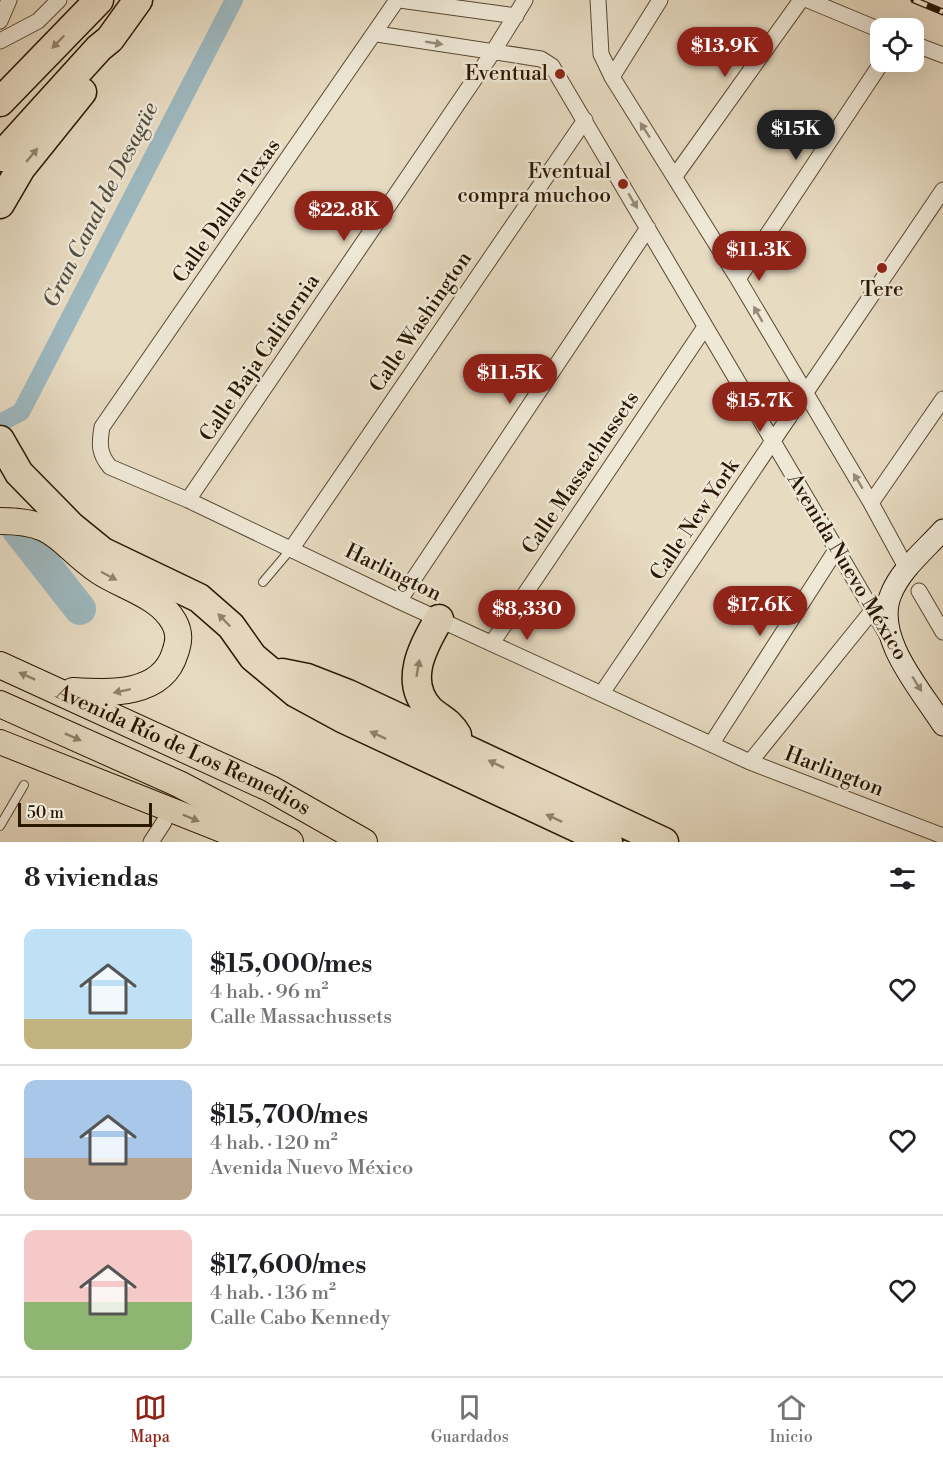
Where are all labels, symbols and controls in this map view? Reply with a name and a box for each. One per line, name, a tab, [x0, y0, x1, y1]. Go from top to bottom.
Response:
map controls	[870, 18, 924, 72]
button: locate	[870, 18, 924, 72]
pin: $13.9K	[676, 27, 774, 78]
text: $13.9K	[691, 34, 759, 59]
one-way arrow	[52, 35, 66, 49]
one-way arrow	[425, 38, 444, 47]
place label: Eventual	[465, 61, 548, 87]
marker: Eventual	[553, 67, 567, 81]
water label: Gran Canal de Desagüe	[38, 98, 164, 312]
pin: $15K	[760, 110, 832, 161]
text: $15K	[771, 117, 821, 142]
one-way arrow	[640, 121, 651, 138]
street label: Calle Dallas Texas	[168, 134, 286, 288]
one-way arrow	[25, 147, 38, 163]
place label: Eventual compra muchoo	[457, 159, 611, 209]
marker: Eventual compra muchoo	[616, 177, 630, 191]
pin: $22.8K	[295, 191, 393, 242]
one-way arrow	[627, 193, 638, 209]
text: $22.8K	[308, 198, 380, 223]
pin: $11.3K	[710, 231, 808, 282]
text: $11.3K	[726, 238, 792, 263]
street label: Calle Washington	[364, 246, 478, 397]
marker: Tere	[875, 261, 889, 275]
street label: Calle Baja California	[194, 269, 326, 447]
place label: Tere	[861, 277, 904, 303]
one-way arrow	[754, 305, 764, 322]
pin: $11.5K	[461, 354, 559, 405]
text: $11.5K	[477, 361, 543, 386]
pin: $15.7K	[711, 382, 809, 433]
street label: Calle Massachussets	[517, 386, 645, 560]
text: $15.7K	[726, 389, 794, 414]
street label: Calle New York	[645, 453, 746, 586]
street label: Avenida Nuevo México	[780, 468, 913, 665]
one-way arrow	[853, 472, 863, 489]
street label: Harlington	[340, 538, 446, 608]
one-way arrow	[101, 571, 118, 581]
pin: $17.6K	[711, 586, 809, 637]
pin: $8,330	[478, 590, 576, 641]
text: $17.6K	[727, 593, 793, 618]
text: $8,330	[492, 597, 562, 622]
one-way arrow	[218, 614, 232, 628]
one-way arrow	[414, 658, 423, 677]
one-way arrow	[18, 671, 36, 681]
one-way arrow	[912, 676, 923, 692]
street label: Avenida Río de Los Remedios	[51, 679, 315, 822]
one-way arrow	[113, 686, 131, 696]
one-way arrow	[370, 730, 387, 739]
one-way arrow	[64, 732, 81, 741]
street label: Harlington	[781, 741, 888, 803]
one-way arrow	[488, 760, 505, 769]
scale bar	[18, 800, 152, 828]
text: 50 m	[27, 803, 64, 823]
one-way arrow	[182, 814, 200, 823]
one-way arrow	[546, 814, 563, 823]
text: 8 viviendas	[24, 862, 158, 894]
icon: filters	[886, 862, 919, 895]
text: $15,000/mes	[210, 948, 372, 980]
icon: home	[72, 953, 144, 1025]
icon: heart	[886, 973, 919, 1006]
text: 4 hab. · 96 m²	[210, 980, 328, 1005]
text: Calle Massachussets	[210, 1005, 392, 1030]
text: $15,700/mes	[210, 1099, 368, 1131]
icon: home	[72, 1104, 144, 1176]
icon: heart	[886, 1124, 919, 1157]
text: 4 hab. · 120 m²	[210, 1131, 338, 1156]
text: Avenida Nuevo México	[210, 1156, 413, 1181]
text: $17,600/mes	[210, 1249, 366, 1281]
icon: home	[72, 1254, 144, 1326]
icon: heart	[886, 1274, 919, 1307]
text: 4 hab. · 136 m²	[210, 1281, 336, 1306]
text: Calle Cabo Kennedy	[210, 1306, 390, 1331]
tab: Mapa	[130, 1391, 170, 1447]
tab: Guardados	[431, 1391, 509, 1447]
tab: Inicio	[769, 1391, 813, 1447]

